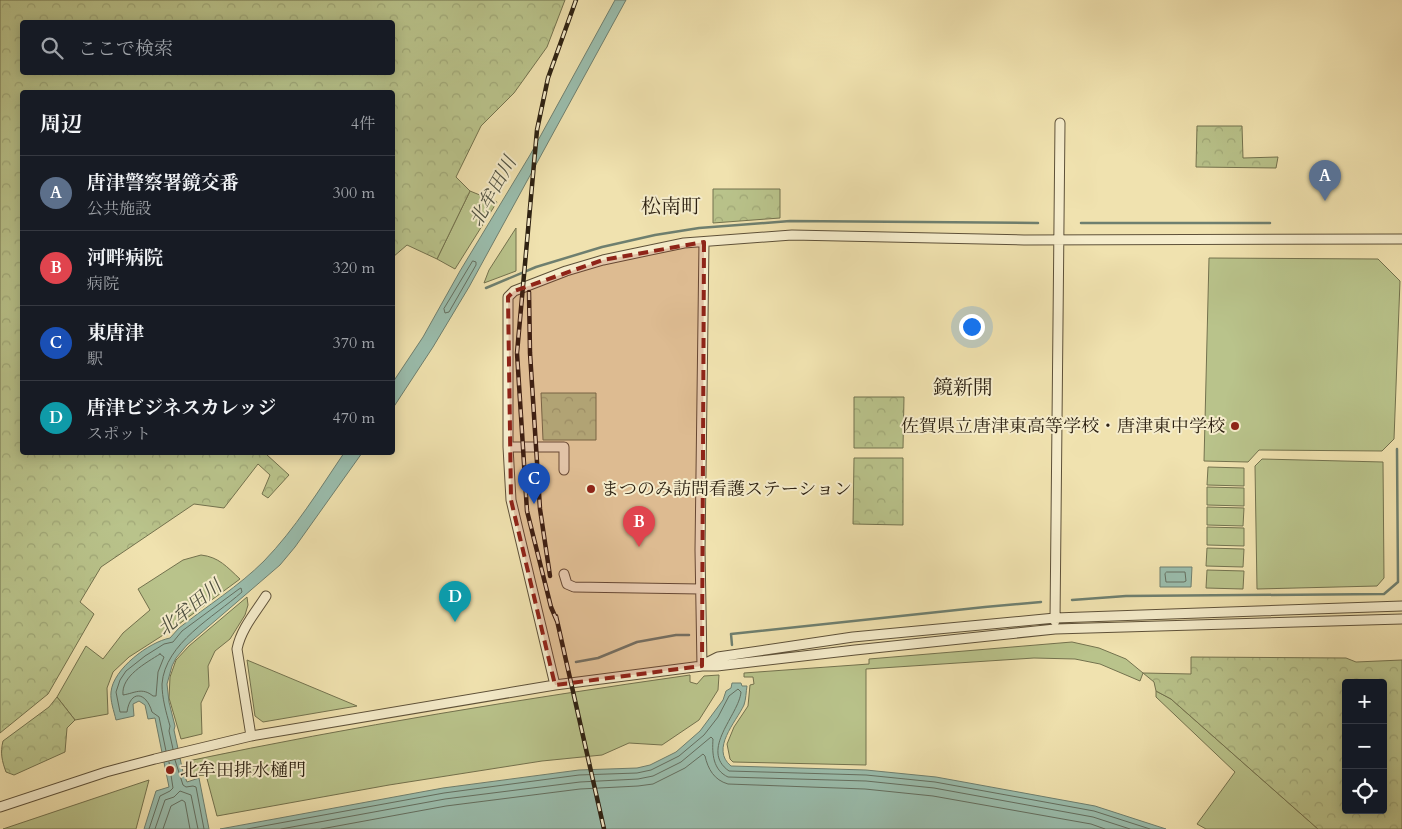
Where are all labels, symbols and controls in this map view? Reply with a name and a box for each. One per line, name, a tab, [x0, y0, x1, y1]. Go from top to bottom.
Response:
search box	[20, 20, 395, 75]
icon: search	[38, 34, 66, 62]
text: ここで検索	[78, 36, 173, 62]
text: 周辺	[40, 110, 82, 139]
text: 4件	[351, 113, 375, 135]
water label: 北牟田川	[463, 150, 524, 231]
pin: A	[1309, 160, 1341, 201]
text: 唐津警察署鏡交番	[87, 170, 239, 196]
text: A	[50, 182, 62, 204]
text: 300 m	[333, 182, 375, 204]
district label: 松南町	[641, 193, 701, 220]
text: 公共施設	[87, 198, 151, 220]
text: 河畔病院	[87, 245, 163, 271]
text: B	[50, 257, 62, 279]
text: 320 m	[333, 257, 375, 279]
text: 病院	[87, 273, 119, 295]
your location	[959, 314, 985, 340]
text: 東唐津	[87, 320, 144, 346]
text: C	[50, 332, 62, 354]
text: 370 m	[333, 332, 375, 354]
text: 駅	[87, 348, 103, 370]
district label: 鏡新開	[933, 374, 993, 401]
text: 唐津ビジネスカレッジ	[87, 395, 276, 421]
text: D	[49, 407, 63, 429]
text: 470 m	[333, 407, 375, 429]
place label: 佐賀県立唐津東高等学校・唐津東中学校	[901, 414, 1225, 439]
marker: 佐賀県立唐津東高等学校・唐津東中学校	[1229, 420, 1241, 432]
text: スポット	[87, 423, 151, 445]
pin: C	[518, 463, 550, 504]
place label: まつのみ訪問看護ステーション	[601, 477, 852, 502]
marker: まつのみ訪問看護ステーション	[585, 483, 597, 495]
pin: B	[623, 506, 655, 547]
water label: 北牟田川	[152, 573, 229, 642]
pin: D	[439, 581, 471, 622]
map controls	[1342, 679, 1387, 814]
button: +	[1342, 679, 1387, 724]
button: −	[1342, 724, 1387, 769]
place label: 北牟田排水樋門	[180, 758, 306, 783]
marker: 北牟田排水樋門	[164, 764, 176, 776]
button: locate	[1342, 769, 1387, 814]

